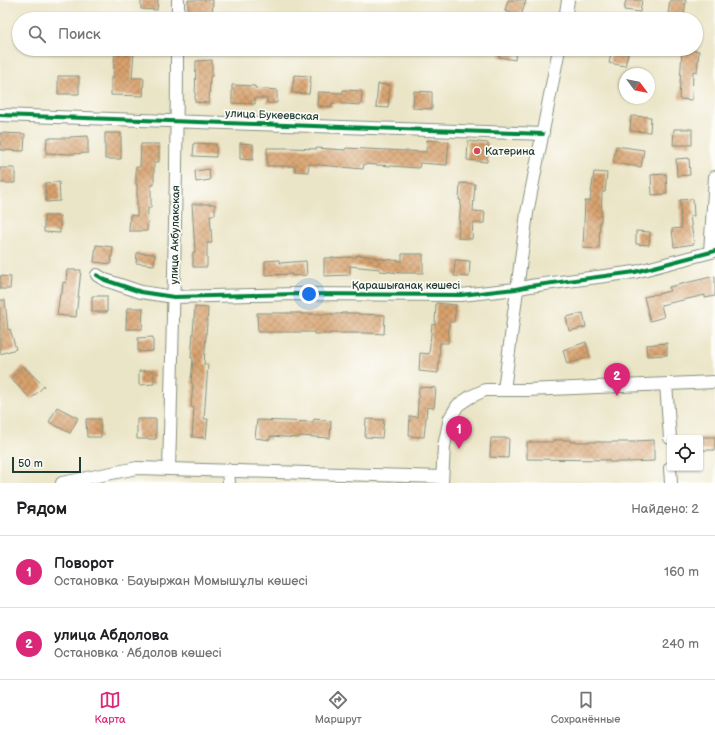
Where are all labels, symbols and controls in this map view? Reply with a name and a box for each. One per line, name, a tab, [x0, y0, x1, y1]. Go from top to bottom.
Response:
search box	[12, 12, 703, 56]
icon: search	[26, 23, 48, 45]
text: Поиск	[58, 25, 101, 44]
north arrow	[619, 68, 655, 104]
street label: улица Букеевская	[225, 107, 319, 123]
place label: Катерина	[485, 145, 535, 158]
marker: Катерина	[472, 146, 482, 156]
street label: улица Акбулакская	[168, 185, 182, 285]
street label: Қарашығанақ көшесі	[352, 279, 460, 292]
your location	[299, 284, 319, 304]
pin: 2	[604, 363, 630, 396]
pin: 1	[446, 416, 472, 449]
map controls	[667, 435, 703, 471]
button: locate	[667, 435, 703, 471]
scale bar	[12, 455, 81, 474]
text: 50 m	[18, 457, 43, 470]
text: Рядом	[16, 499, 67, 519]
text: Найдено: 2	[631, 501, 699, 517]
text: Поворот	[54, 554, 114, 573]
text: 1	[26, 564, 32, 580]
text: 160 m	[664, 564, 699, 580]
text: Остановка · Бауыржан Момышұлы көшесі	[54, 573, 308, 589]
text: улица Абдолова	[54, 626, 168, 645]
text: 2	[25, 636, 33, 652]
text: 240 m	[662, 636, 699, 652]
text: Остановка · Абдолов көшесі	[54, 645, 222, 661]
tab: Карта	[95, 689, 126, 726]
tab: Маршрут	[315, 689, 362, 726]
tab: Сохранённые	[551, 689, 620, 726]

